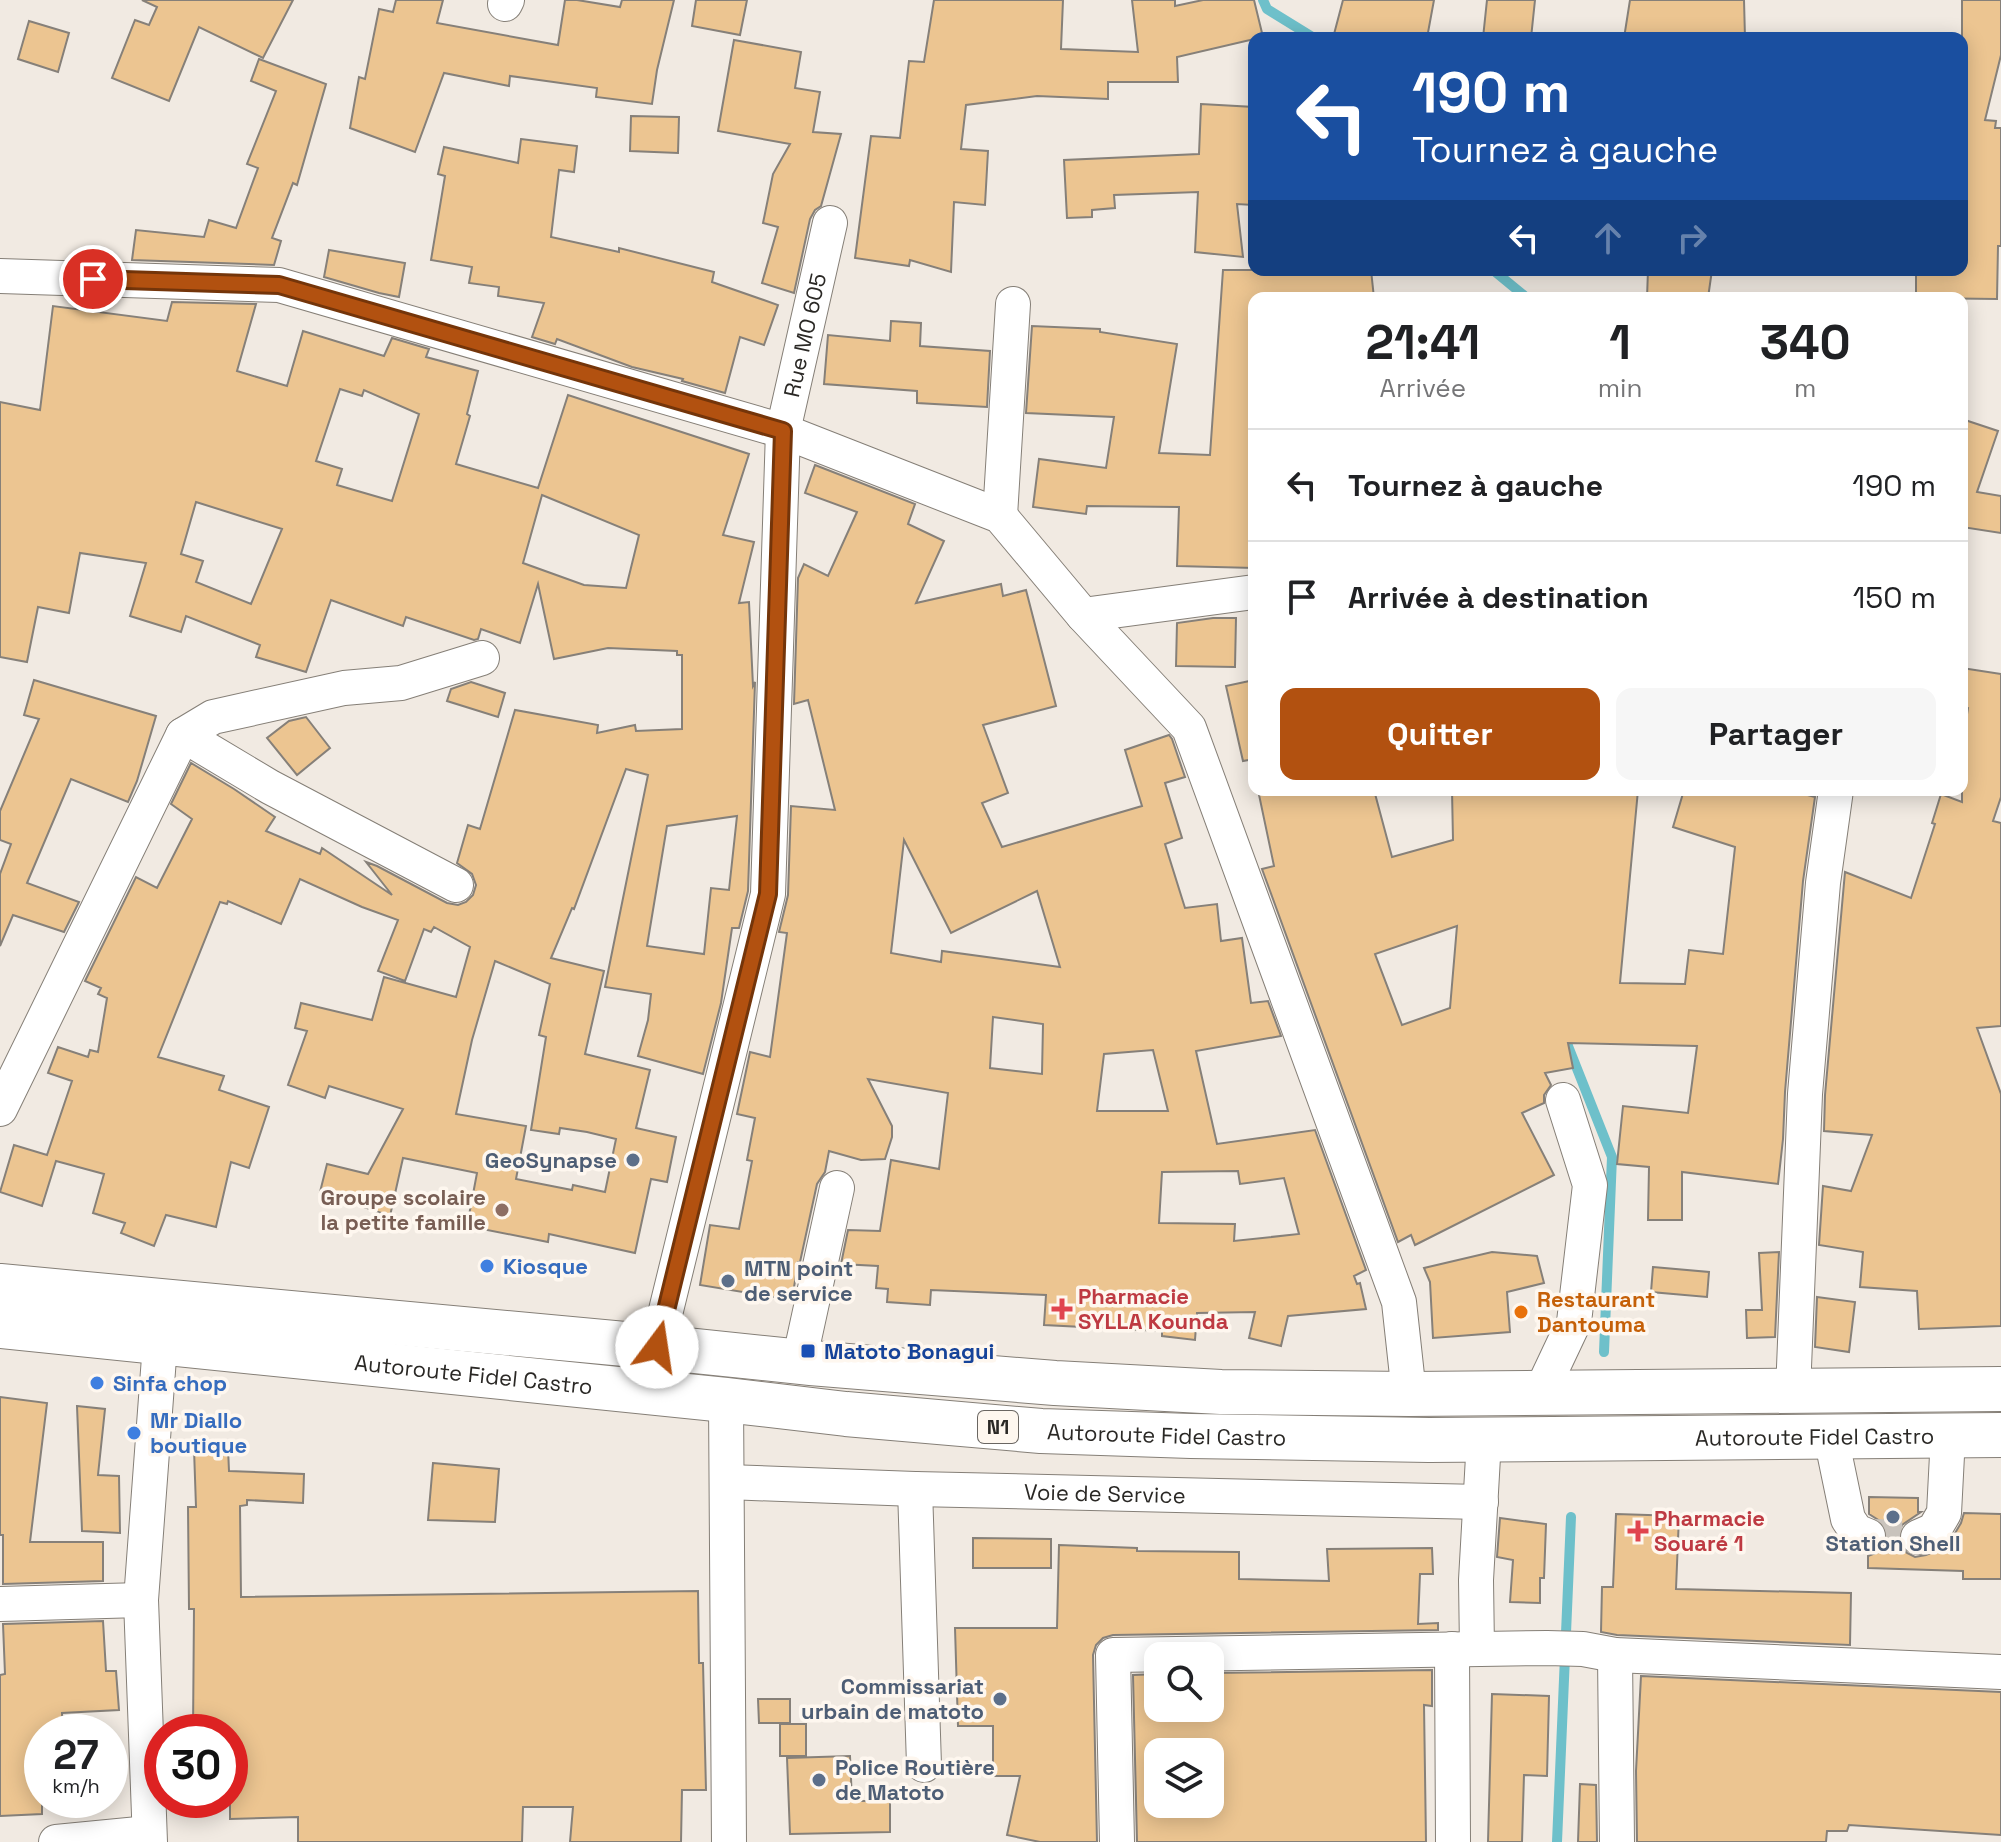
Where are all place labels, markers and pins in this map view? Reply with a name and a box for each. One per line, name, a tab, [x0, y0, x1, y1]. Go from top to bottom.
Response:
pin	[59, 245, 127, 313]
place label: GeoSynapse	[485, 1146, 617, 1174]
marker: GeoSynapse	[624, 1151, 642, 1169]
place label: Groupe scolaire la petite famille	[320, 1183, 486, 1236]
marker: Groupe scolaire la petite famille	[493, 1201, 511, 1219]
place label: Kiosque	[503, 1252, 588, 1280]
place label: MTN point de service	[744, 1254, 853, 1307]
marker: Kiosque	[478, 1257, 496, 1275]
marker: MTN point de service	[719, 1272, 737, 1290]
place label: Pharmacie SYLLA Kounda	[1078, 1282, 1229, 1335]
place label: Restaurant Dantouma	[1537, 1285, 1655, 1338]
marker: Pharmacie SYLLA Kounda	[1053, 1300, 1071, 1318]
marker: Restaurant Dantouma	[1512, 1303, 1530, 1321]
place label: Matoto Bonagui	[824, 1337, 994, 1365]
marker: Matoto Bonagui	[799, 1342, 817, 1360]
place label: Sinfa chop	[113, 1369, 227, 1397]
marker: Sinfa chop	[88, 1374, 106, 1392]
place label: Mr Diallo boutique	[150, 1406, 247, 1459]
marker: Mr Diallo boutique	[125, 1424, 143, 1442]
place label: Pharmacie Souaré 1	[1654, 1504, 1765, 1557]
marker: Station Shell	[1884, 1508, 1902, 1526]
marker: Pharmacie Souaré 1	[1629, 1522, 1647, 1540]
place label: Station Shell	[1825, 1529, 1961, 1557]
place label: Commissariat urbain de matoto	[801, 1672, 984, 1725]
marker: Commissariat urbain de matoto	[991, 1690, 1009, 1708]
place label: Police Routière de Matoto	[835, 1753, 995, 1806]
marker: Police Routière de Matoto	[810, 1771, 828, 1789]

